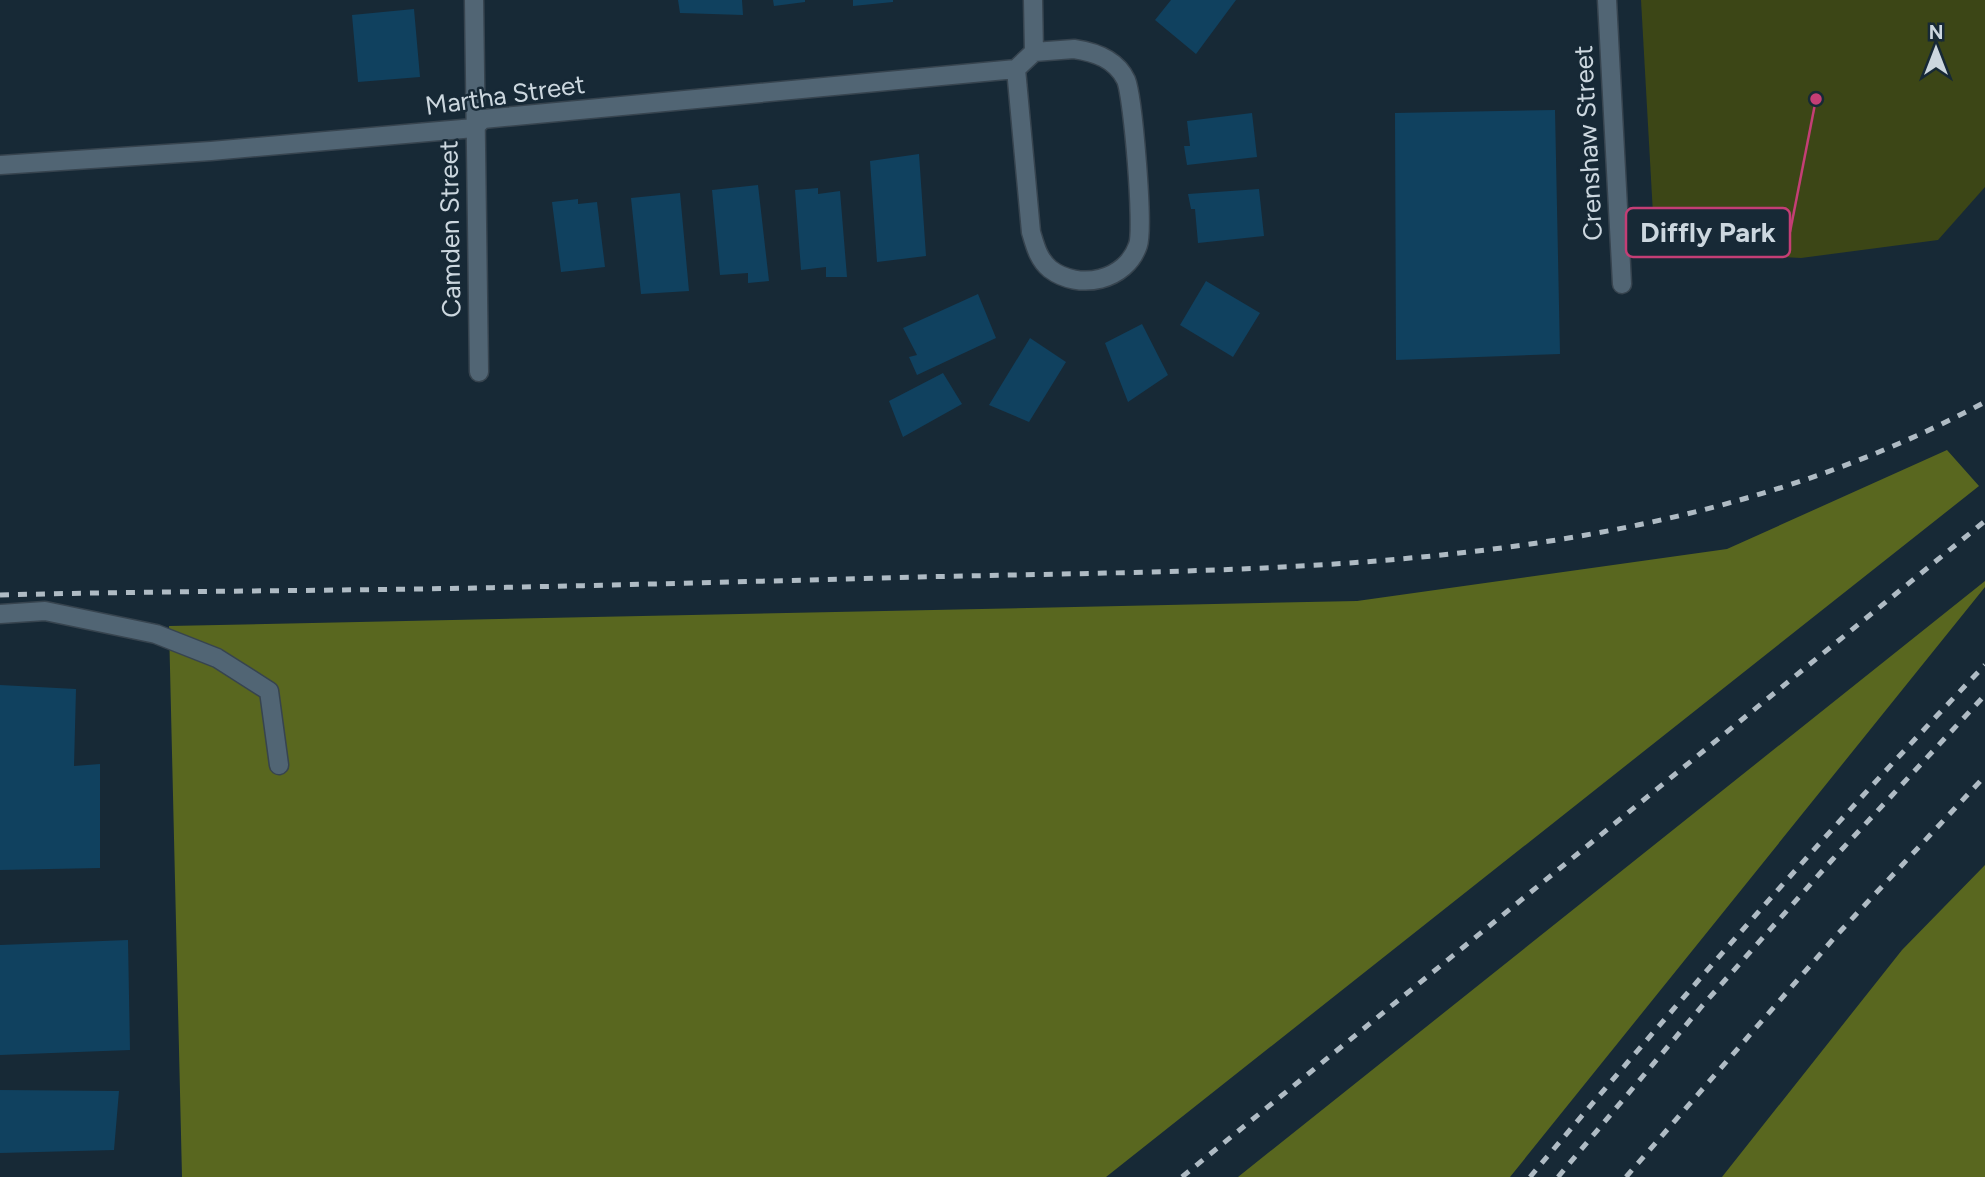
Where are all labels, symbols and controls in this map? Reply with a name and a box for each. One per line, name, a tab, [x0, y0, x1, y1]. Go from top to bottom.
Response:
north arrow	[1901, 14, 1971, 84]
text: N	[1929, 21, 1943, 44]
street label: Crenshaw Street	[1567, 44, 1609, 241]
street label: Martha Street	[423, 68, 587, 122]
street label: Camden Street	[432, 140, 468, 318]
callout: Diffly Park	[1626, 208, 1790, 257]
text: Diffly Park	[1640, 215, 1776, 249]

